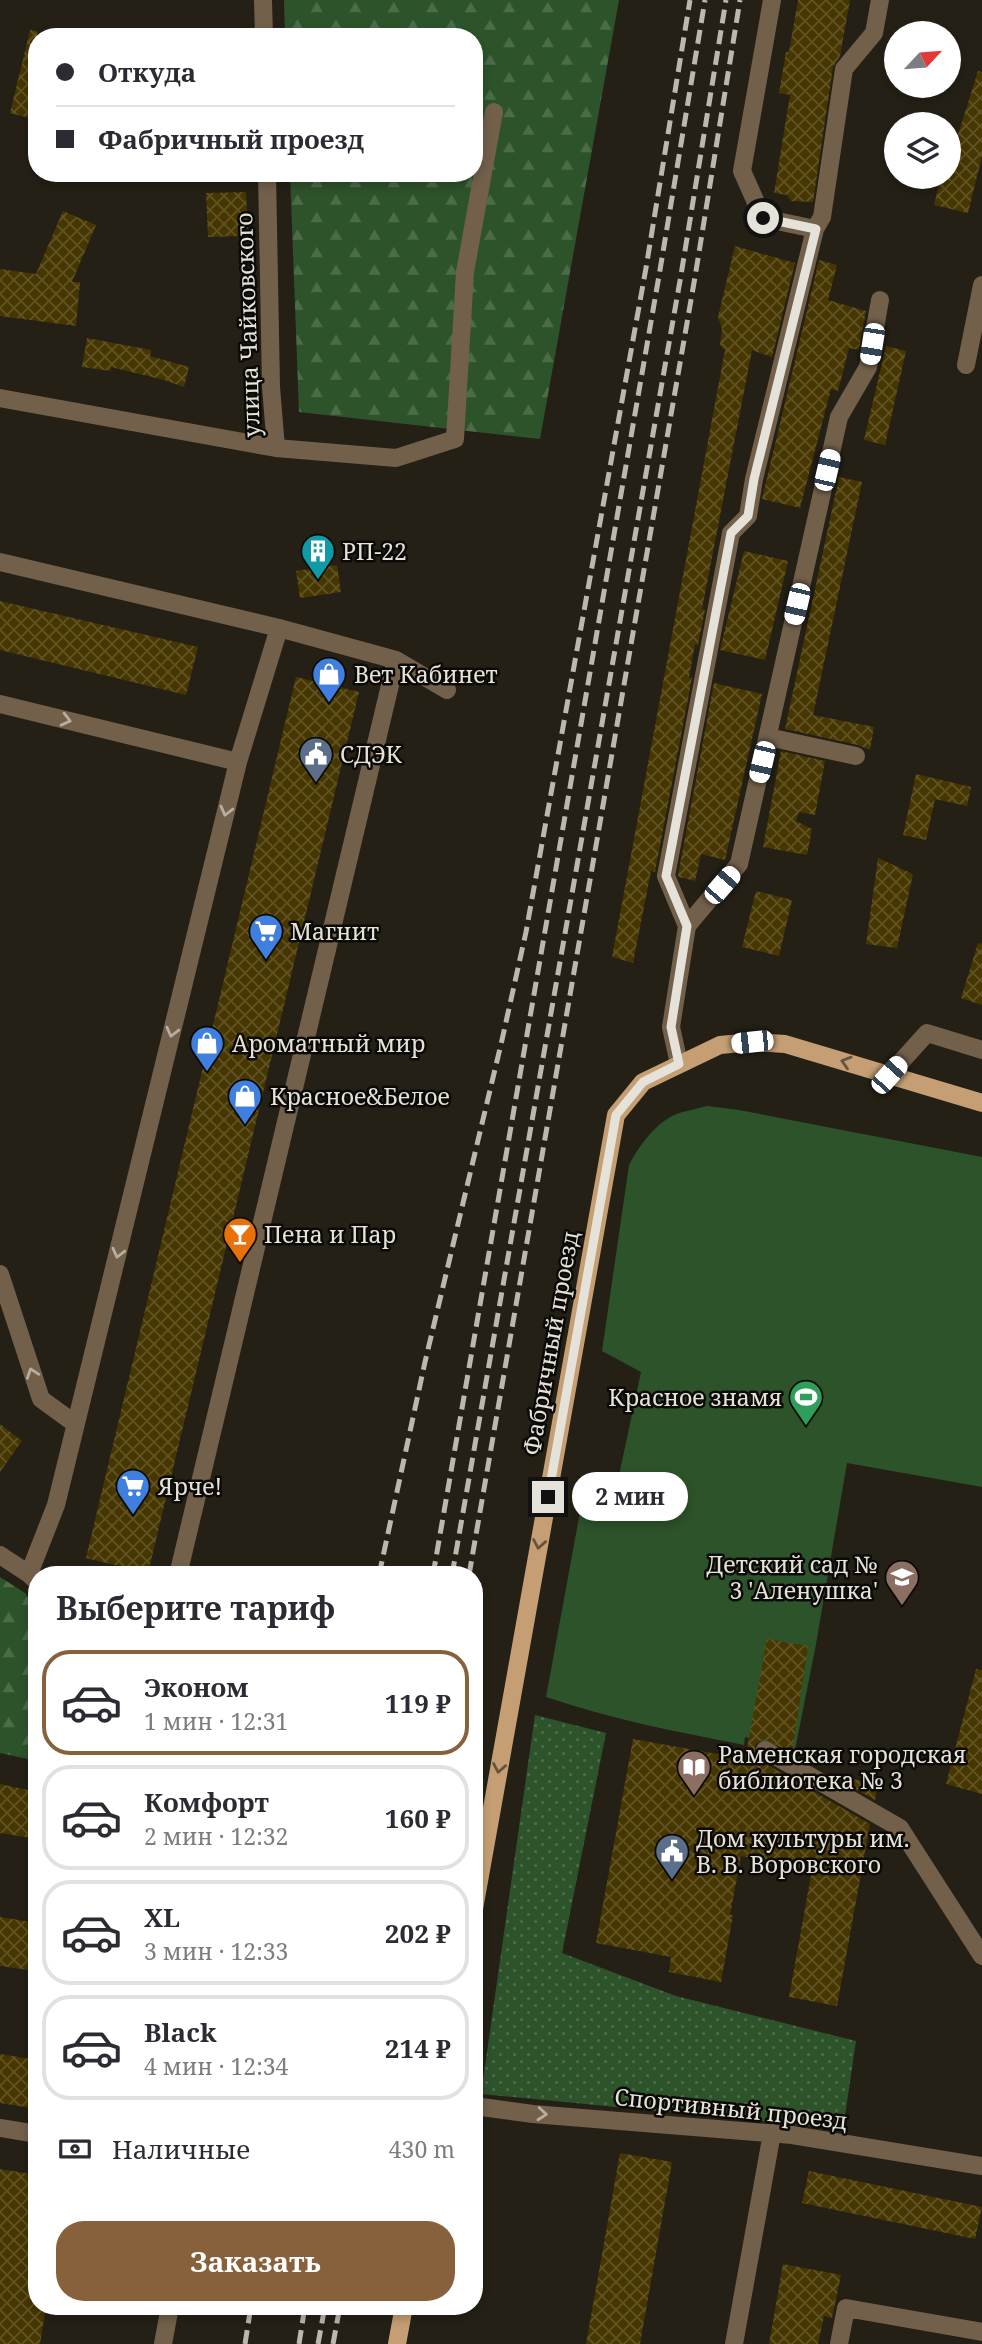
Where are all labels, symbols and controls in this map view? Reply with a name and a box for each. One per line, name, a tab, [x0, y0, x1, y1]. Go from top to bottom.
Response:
north arrow	[884, 21, 961, 98]
map controls	[884, 21, 961, 189]
text: Откуда	[98, 54, 196, 90]
button: layers	[884, 112, 961, 189]
text: Фабричный проезд	[98, 121, 364, 157]
route start	[747, 202, 779, 234]
street label: улица Чайковского	[227, 212, 267, 438]
car	[859, 322, 886, 366]
car	[813, 447, 842, 493]
building icon: РП-22	[299, 532, 337, 581]
place label: РП-22	[342, 535, 407, 567]
car	[783, 581, 812, 627]
shop icon: Вет Кабинет	[310, 655, 348, 704]
place label: Вет Кабинет	[354, 658, 498, 690]
one-way arrow	[60, 712, 72, 726]
public building icon: СДЭК	[297, 735, 335, 784]
place label: СДЭК	[340, 738, 403, 770]
car	[748, 739, 777, 785]
one-way arrow	[220, 805, 234, 817]
car	[701, 862, 744, 908]
supermarket icon: Магнит	[247, 912, 285, 961]
place label: Магнит	[290, 915, 379, 947]
shop icon: Ароматный мир	[188, 1024, 226, 1073]
one-way arrow	[166, 1026, 180, 1038]
place label: Ароматный мир	[232, 1027, 425, 1059]
car	[731, 1029, 774, 1055]
car	[868, 1052, 911, 1098]
one-way arrow	[840, 1056, 852, 1071]
shop icon: Красное&Белое	[226, 1077, 264, 1126]
place label: Красное&Белое	[270, 1080, 450, 1112]
bar icon: Пена и Пар	[221, 1215, 259, 1264]
place label: Пена и Пар	[264, 1218, 396, 1250]
street label: Фабричный проезд	[515, 1228, 585, 1458]
one-way arrow	[111, 1247, 126, 1259]
one-way arrow	[26, 1367, 40, 1379]
sports icon: Красное знамя	[787, 1378, 825, 1427]
place label: Красное знамя	[608, 1381, 782, 1413]
supermarket icon: Ярче!	[114, 1467, 152, 1516]
place label: Ярче!	[157, 1470, 222, 1502]
callout: 2 мин	[572, 1472, 688, 1522]
text: 2 мин	[595, 1480, 665, 1512]
route end	[532, 1481, 564, 1513]
one-way arrow	[532, 1538, 547, 1550]
place label: Детский сад № 3 'Аленушка'	[706, 1548, 878, 1606]
school or university icon: Детский сад № 3 'Аленушка'	[883, 1558, 921, 1607]
text: Выберите тариф	[56, 1586, 335, 1629]
text: Эконом	[144, 1669, 248, 1705]
icon: car	[60, 1671, 123, 1734]
text: 119 ₽	[385, 1685, 451, 1721]
text: 1 мин · 12:31	[144, 1705, 288, 1737]
place label: Раменская городская библиотека № 3	[718, 1738, 966, 1796]
library icon: Раменская городская библиотека № 3	[675, 1748, 713, 1797]
one-way arrow	[493, 1762, 508, 1774]
text: Комфорт	[144, 1784, 269, 1820]
icon: car	[60, 1786, 123, 1849]
text: 160 ₽	[385, 1800, 451, 1836]
text: 2 мин · 12:32	[144, 1820, 288, 1852]
place label: Дом культуры им. В. В. Воровского	[696, 1822, 910, 1880]
public building icon: Дом культуры им. В. В. Воровского	[653, 1832, 691, 1881]
text: XL	[144, 1899, 180, 1935]
icon: car	[60, 1901, 123, 1964]
text: 202 ₽	[385, 1915, 451, 1951]
text: 3 мин · 12:33	[144, 1935, 288, 1967]
text: Black	[144, 2014, 217, 2050]
icon: car	[60, 2016, 123, 2079]
text: 214 ₽	[385, 2030, 451, 2066]
text: 4 мин · 12:34	[144, 2050, 288, 2082]
street label: Спортивный проезд	[613, 2080, 849, 2136]
one-way arrow	[537, 2106, 548, 2121]
icon: cash	[56, 2130, 94, 2168]
text: Наличные	[112, 2131, 250, 2167]
text: 430 m	[389, 2133, 455, 2165]
button: Заказать	[56, 2221, 455, 2301]

